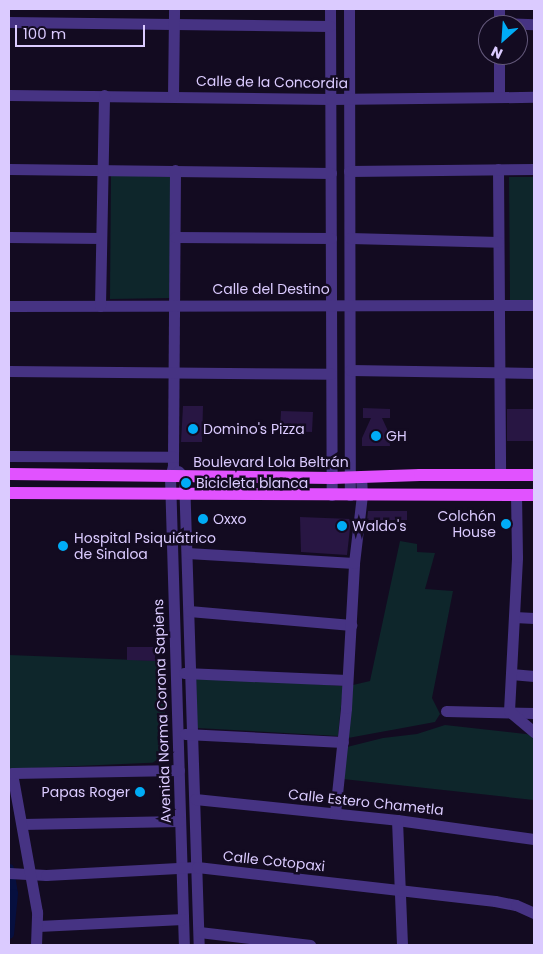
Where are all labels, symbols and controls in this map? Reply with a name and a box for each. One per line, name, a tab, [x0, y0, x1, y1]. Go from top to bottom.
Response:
scale bar	[18, 15, 148, 47]
north arrow	[478, 15, 528, 65]
text: 100 m	[23, 23, 66, 44]
text: N	[488, 41, 506, 64]
street label: Calle de la Concordia	[196, 72, 348, 92]
street label: Calle del Destino	[212, 281, 330, 297]
place label: Domino's Pizza	[203, 421, 305, 437]
marker: Domino's Pizza	[187, 423, 199, 435]
place label: GH	[386, 428, 407, 444]
marker: GH	[370, 430, 382, 442]
street label: Boulevard Lola Beltrán	[193, 454, 349, 470]
place label: Bicicleta blanca	[196, 475, 308, 491]
marker: Bicicleta blanca	[180, 477, 192, 489]
place label: Colchón House	[437, 508, 496, 540]
place label: Oxxo	[213, 511, 246, 527]
marker: Oxxo	[197, 513, 209, 525]
place label: Waldo's	[352, 518, 407, 534]
marker: Colchón House	[500, 518, 512, 530]
marker: Waldo's	[336, 520, 348, 532]
place label: Hospital Psiquiátrico de Sinaloa	[74, 530, 216, 562]
marker: Hospital Psiquiátrico de Sinaloa	[56, 539, 70, 553]
street label: Avenida Norma Corona Sapiens	[150, 599, 174, 823]
place label: Papas Roger	[42, 784, 130, 800]
street label: Calle Estero Chametla	[287, 785, 445, 819]
marker: Papas Roger	[134, 786, 146, 798]
street label: Calle Cotopaxi	[222, 847, 326, 875]

